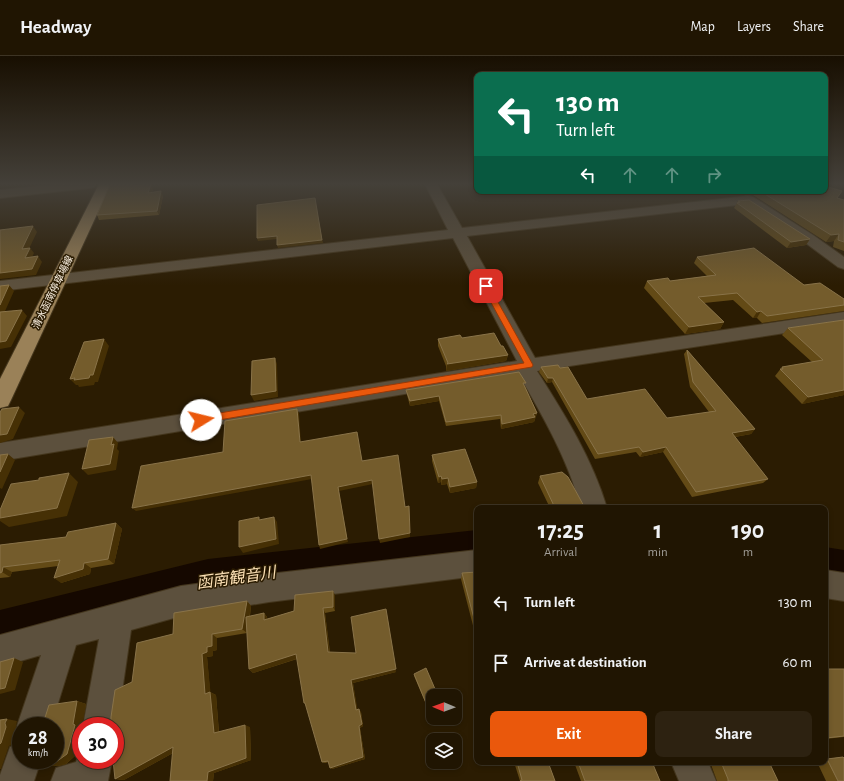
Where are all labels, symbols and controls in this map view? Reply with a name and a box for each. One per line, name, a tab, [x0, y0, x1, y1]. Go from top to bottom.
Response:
text: Headway	[20, 18, 91, 37]
text: Map	[690, 20, 715, 34]
text: Layers	[737, 20, 771, 34]
text: Share	[793, 20, 824, 34]
icon: left	[490, 88, 542, 140]
text: 130 m	[556, 89, 620, 117]
text: Turn left	[556, 122, 615, 140]
icon: left	[577, 164, 599, 186]
icon: ahead	[619, 164, 641, 186]
icon: ahead	[661, 164, 683, 186]
icon: right	[703, 164, 725, 186]
street label: 清水函南停車場線	[30, 254, 75, 331]
pin	[469, 269, 503, 303]
icon: arrive	[475, 275, 497, 297]
position arrow	[180, 399, 222, 441]
text: 17:25	[538, 519, 584, 543]
text: 1	[653, 519, 662, 543]
text: 190	[732, 519, 764, 543]
text: Arrival	[544, 546, 578, 559]
text: min	[648, 546, 668, 559]
text: m	[743, 546, 753, 559]
water label: 函南観音川	[195, 563, 279, 591]
icon: left	[490, 592, 512, 614]
text: Turn left	[524, 595, 575, 610]
text: 130 m	[778, 595, 812, 610]
icon: arrive	[490, 652, 512, 674]
text: Arrive at destination	[524, 655, 647, 670]
text: 60 m	[783, 655, 812, 670]
north arrow	[426, 689, 462, 725]
map controls	[426, 689, 462, 769]
button: Exit	[490, 711, 647, 757]
button: Share	[655, 711, 812, 757]
speed limit sign: 30	[72, 717, 124, 769]
text: 28	[28, 728, 48, 748]
button: layers	[426, 733, 462, 769]
text: km/h	[28, 748, 48, 758]

